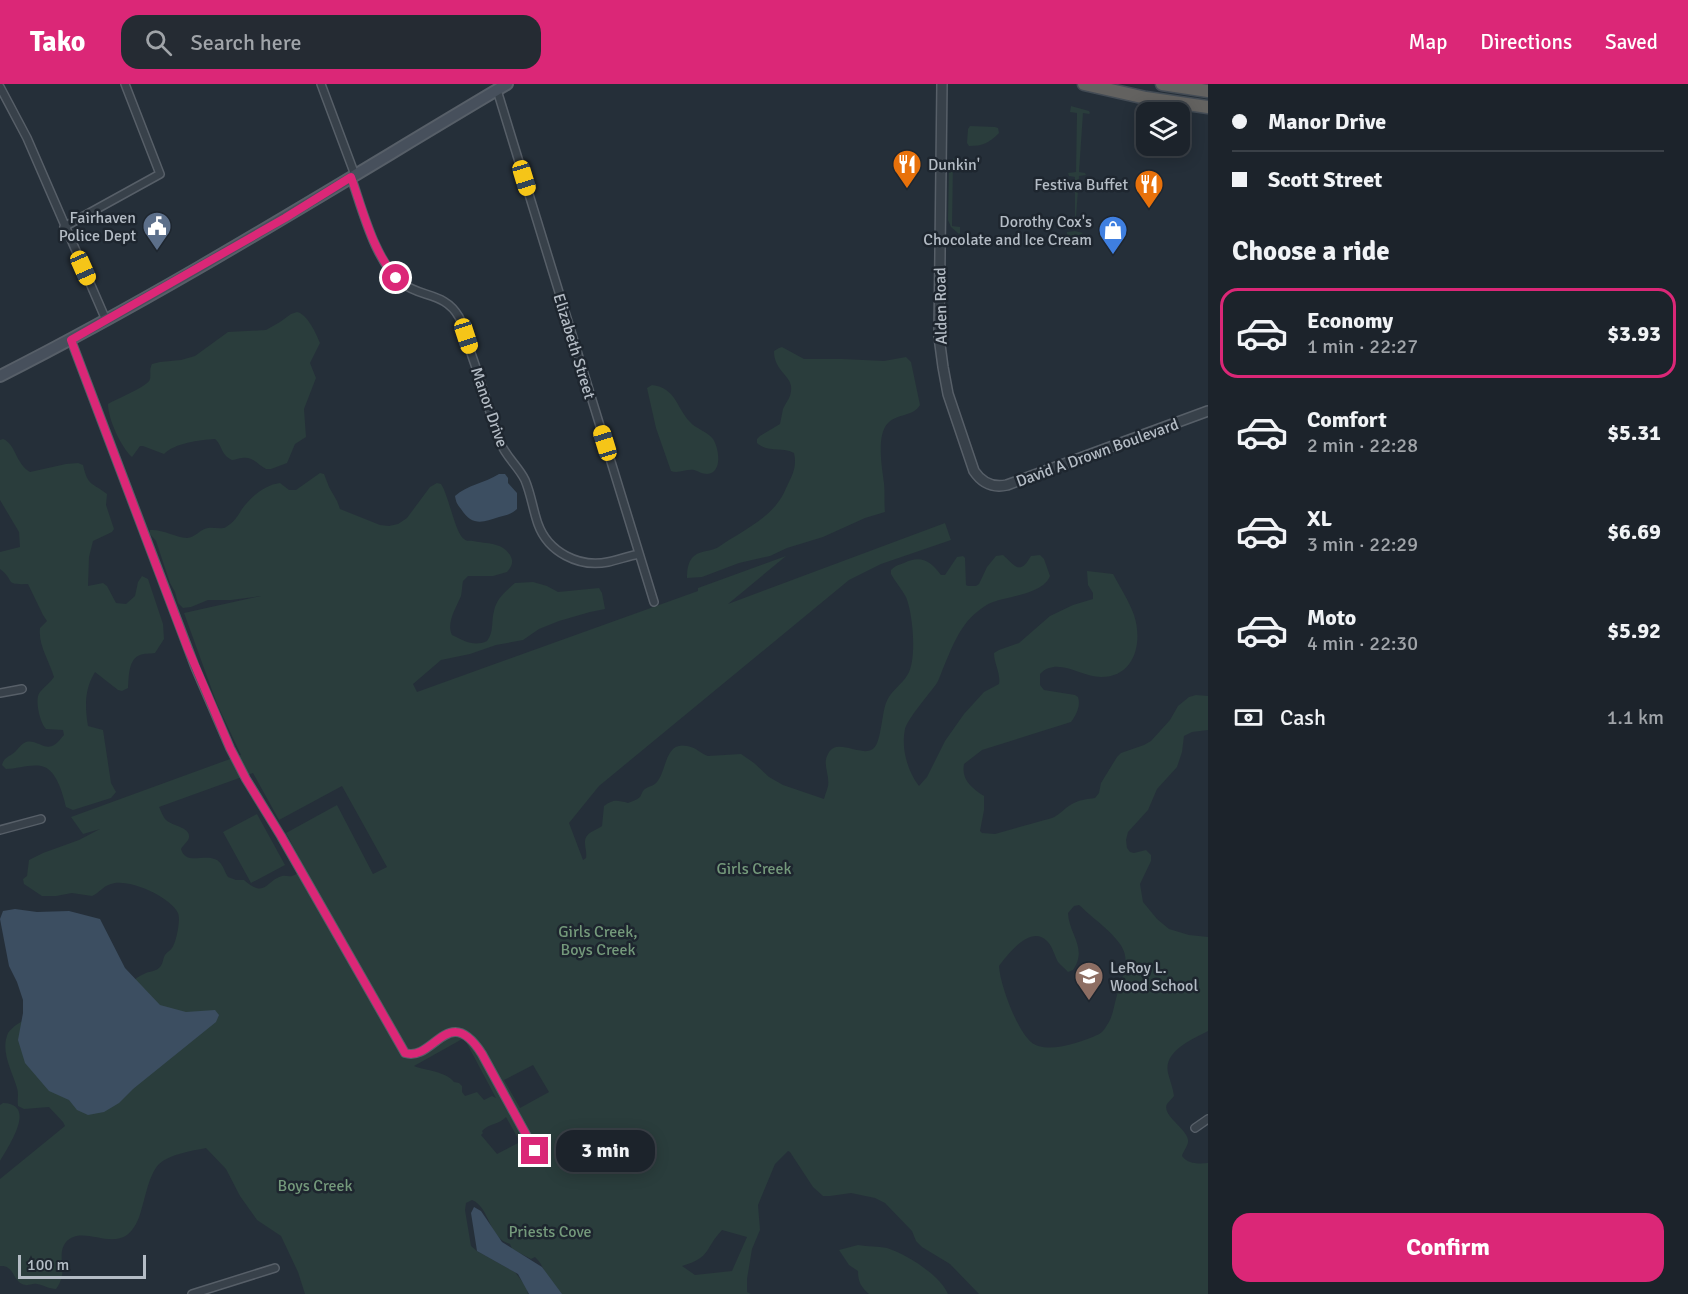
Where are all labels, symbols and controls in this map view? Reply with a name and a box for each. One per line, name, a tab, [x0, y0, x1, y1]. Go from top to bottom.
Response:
search box	[121, 15, 541, 69]
text: Tako	[30, 25, 85, 59]
icon: search	[142, 26, 175, 59]
text: Search here	[190, 29, 301, 56]
text: Map	[1409, 29, 1447, 55]
text: Directions	[1480, 29, 1572, 55]
text: Saved	[1605, 29, 1658, 55]
map controls	[1136, 102, 1190, 156]
button: layers	[1136, 102, 1190, 156]
text: Manor Drive	[1268, 108, 1386, 135]
restaurant icon: Dunkin'	[891, 148, 923, 190]
place label: Dunkin'	[928, 155, 980, 175]
car	[510, 158, 538, 198]
text: Scott Street	[1268, 166, 1382, 193]
restaurant icon: Festiva Buffet	[1133, 168, 1165, 210]
place label: Festiva Buffet	[1034, 175, 1128, 195]
place label: Fairhaven Police Dept	[59, 208, 136, 246]
public building icon: Fairhaven Police Dept	[141, 210, 173, 252]
place label: Dorothy Cox's Chocolate and Ice Cream	[923, 212, 1092, 250]
shop icon: Dorothy Cox's Chocolate and Ice Cream	[1097, 214, 1129, 256]
text: Choose a ride	[1232, 235, 1390, 268]
car	[67, 248, 99, 288]
route start	[382, 264, 409, 291]
street label: Alden Road	[930, 267, 952, 345]
street label: Elizabeth Street	[549, 291, 600, 402]
icon: car	[1235, 306, 1289, 360]
text: Economy	[1307, 307, 1393, 334]
car	[452, 316, 480, 356]
text: $3.93	[1607, 320, 1661, 347]
text: 1 min · 22:27	[1307, 334, 1418, 359]
street label: Manor Drive	[466, 365, 512, 450]
icon: car	[1235, 405, 1289, 459]
text: Comfort	[1307, 406, 1387, 433]
street label: David A Drown Boulevard	[1013, 414, 1181, 492]
text: $5.31	[1607, 419, 1661, 446]
car	[591, 423, 619, 463]
text: 2 min · 22:28	[1307, 433, 1418, 458]
icon: car	[1235, 504, 1289, 558]
text: XL	[1307, 505, 1332, 532]
text: $6.69	[1607, 518, 1661, 545]
text: 3 min · 22:29	[1307, 532, 1418, 557]
icon: car	[1235, 603, 1289, 657]
text: Moto	[1307, 604, 1356, 631]
text: $5.92	[1607, 617, 1661, 644]
text: 4 min · 22:30	[1307, 631, 1418, 656]
icon: cash	[1232, 701, 1265, 734]
text: Cash	[1280, 704, 1326, 731]
text: 1.1 km	[1607, 705, 1664, 730]
park label: Girls Creek	[716, 859, 792, 879]
park label: Girls Creek, Boys Creek	[558, 922, 638, 960]
place label: LeRoy L. Wood School	[1110, 958, 1198, 996]
school or university icon: LeRoy L. Wood School	[1073, 960, 1105, 1002]
callout: 3 min	[556, 1130, 655, 1172]
route end	[521, 1137, 548, 1164]
text: 3 min	[581, 1138, 630, 1163]
park label: Boys Creek	[277, 1176, 353, 1196]
button: Confirm	[1232, 1213, 1664, 1282]
park label: Priests Cove	[508, 1222, 592, 1242]
scale bar	[18, 1252, 146, 1280]
text: 100 m	[27, 1255, 69, 1275]

